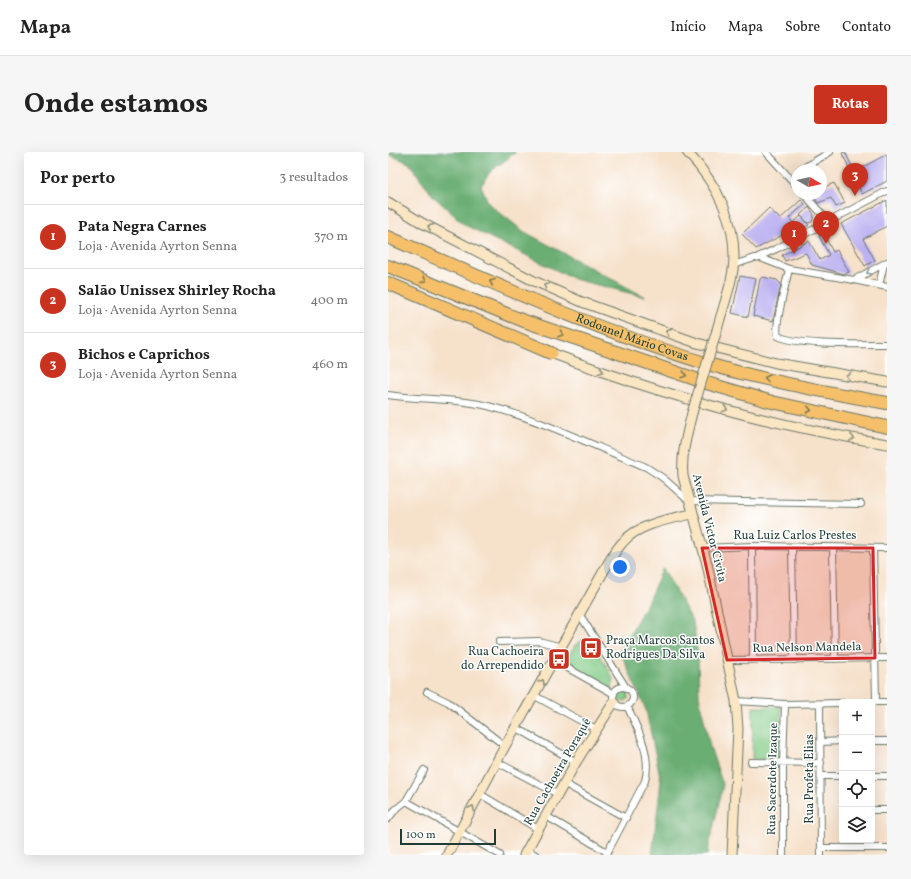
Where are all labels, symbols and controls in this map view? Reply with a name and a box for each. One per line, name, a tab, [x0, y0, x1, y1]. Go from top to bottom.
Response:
text: Mapa	[20, 15, 71, 41]
text: Início	[670, 18, 706, 37]
text: Mapa	[728, 18, 763, 37]
text: Sobre	[785, 18, 820, 37]
text: Contato	[842, 18, 891, 37]
text: Onde estamos	[24, 85, 208, 124]
button: Rotas	[814, 85, 887, 124]
pin: 3	[842, 163, 868, 196]
north arrow	[791, 164, 827, 200]
text: Por perto	[40, 167, 115, 190]
text: 3 resultados	[279, 169, 348, 187]
pin: 2	[813, 211, 839, 244]
text: Pata Negra Carnes	[78, 217, 207, 238]
pin: 1	[781, 221, 807, 254]
one-way arrow	[427, 224, 434, 232]
text: 1	[50, 228, 56, 246]
text: 370 m	[314, 228, 348, 246]
text: Loja · Avenida Ayrton Senna	[78, 238, 237, 256]
one-way arrow	[865, 267, 873, 275]
one-way arrow	[421, 276, 428, 284]
one-way arrow	[489, 279, 497, 287]
text: Salão Unissex Shirley Rocha	[78, 281, 276, 302]
one-way arrow	[542, 283, 550, 291]
text: 2	[50, 292, 56, 310]
text: 400 m	[311, 292, 348, 310]
text: Loja · Avenida Ayrton Senna	[78, 302, 237, 320]
street label: Rodoanel Mário Covas	[573, 310, 690, 365]
one-way arrow	[557, 329, 564, 337]
one-way arrow	[665, 329, 672, 337]
text: Bichos e Caprichos	[78, 345, 210, 366]
text: 3	[50, 356, 56, 374]
text: 460 m	[312, 356, 348, 374]
text: Loja · Avenida Ayrton Senna	[78, 366, 237, 384]
one-way arrow	[597, 367, 604, 375]
one-way arrow	[680, 370, 687, 379]
one-way arrow	[845, 373, 852, 381]
one-way arrow	[763, 375, 770, 383]
one-way arrow	[722, 404, 729, 413]
one-way arrow	[806, 406, 812, 414]
one-way arrow	[849, 433, 855, 442]
street label: Avenida Victor Civita	[688, 472, 730, 584]
street label: Rua Luiz Carlos Prestes	[734, 528, 856, 544]
your location	[610, 557, 630, 577]
place label: Praça Marcos Santos Rodrigues Da Silva	[606, 633, 715, 663]
bus stop icon: Praça Marcos Santos Rodrigues Da Silva	[578, 635, 604, 661]
street label: Rua Nelson Mandela	[752, 639, 862, 657]
place label: Rua Cachoeira do Arrependido	[461, 644, 544, 674]
bus stop icon: Rua Cachoeira do Arrependido	[546, 646, 572, 672]
one-way arrow	[538, 679, 545, 687]
map controls	[839, 699, 875, 843]
button: +	[839, 699, 875, 735]
street label: Rua Cachoeira Poraquê	[521, 715, 595, 829]
street label: Rua Sacerdote Izaque	[764, 722, 782, 835]
street label: Rua Profeta Elias	[802, 734, 818, 824]
button: −	[839, 735, 875, 771]
button: locate	[839, 771, 875, 807]
one-way arrow	[468, 805, 475, 813]
button: layers	[839, 807, 875, 843]
scale bar	[400, 827, 496, 846]
text: 100 m	[406, 828, 436, 843]

